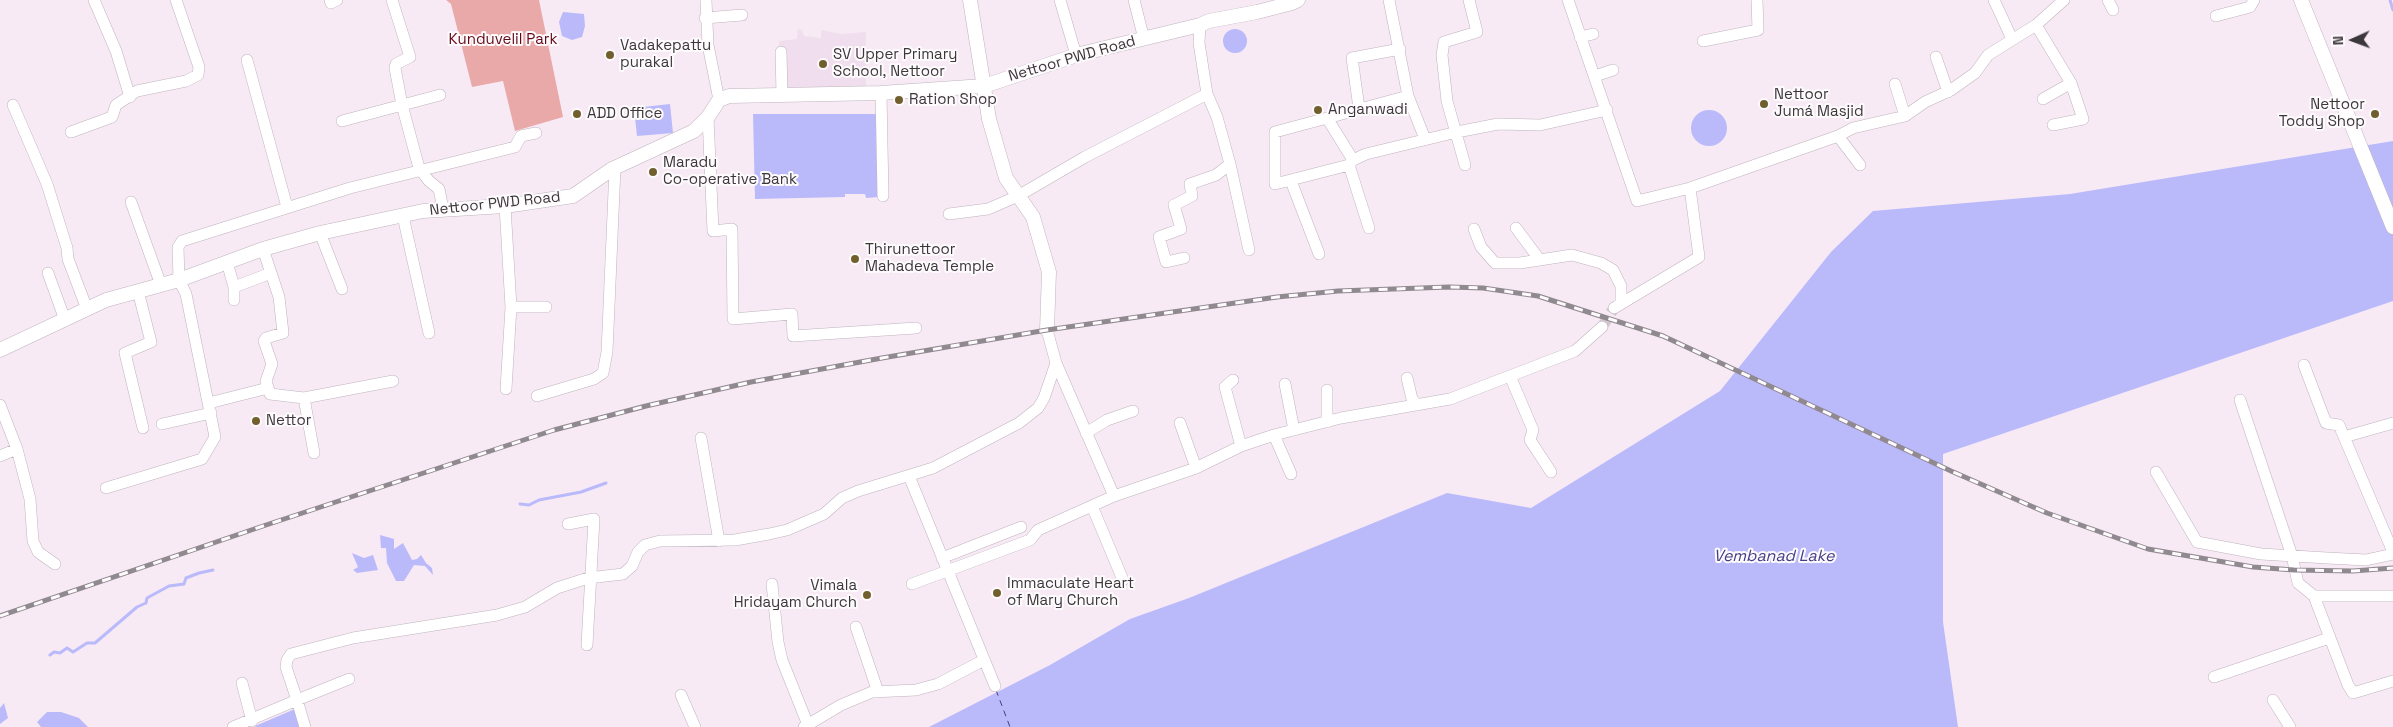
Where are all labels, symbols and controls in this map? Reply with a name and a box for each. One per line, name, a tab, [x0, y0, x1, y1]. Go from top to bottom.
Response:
north arrow	[2328, 15, 2378, 65]
park label: Kunduvelil Park	[449, 31, 557, 49]
street label: Nettoor PWD Road	[1006, 32, 1138, 86]
text: N	[2329, 36, 2347, 46]
place label: Vadakepattu purakal	[620, 37, 711, 72]
place label: SV Upper Primary School, Nettoor	[833, 46, 958, 81]
marker: Vadakepattu purakal	[604, 49, 616, 61]
marker: SV Upper Primary School, Nettoor	[817, 58, 829, 70]
place label: Nettoor Jumá Masjid	[1774, 86, 1864, 121]
place label: Ration Shop	[909, 91, 997, 109]
marker: Ration Shop	[893, 94, 905, 106]
place label: Nettoor Toddy Shop	[2279, 96, 2365, 131]
marker: Nettoor Jumá Masjid	[1758, 98, 1770, 110]
place label: Anganwadi	[1328, 101, 1408, 119]
marker: Anganwadi	[1312, 104, 1324, 116]
place label: ADD Office	[587, 105, 662, 123]
marker: ADD Office	[571, 108, 583, 120]
marker: Nettoor Toddy Shop	[2369, 108, 2381, 120]
place label: Maradu Co-operative Bank	[663, 154, 797, 189]
marker: Maradu Co-operative Bank	[647, 166, 659, 178]
street label: Nettoor PWD Road	[429, 188, 561, 220]
place label: Thirunettoor Mahadeva Temple	[865, 241, 994, 276]
marker: Thirunettoor Mahadeva Temple	[849, 253, 861, 265]
place label: Nettor	[266, 412, 311, 430]
marker: Nettor	[250, 415, 262, 427]
water label: Vembanad Lake	[1714, 547, 1834, 567]
place label: Immaculate Heart of Mary Church	[1007, 575, 1134, 610]
place label: Vimala Hridayam Church	[734, 577, 857, 612]
marker: Immaculate Heart of Mary Church	[991, 587, 1003, 599]
marker: Vimala Hridayam Church	[861, 589, 873, 601]

